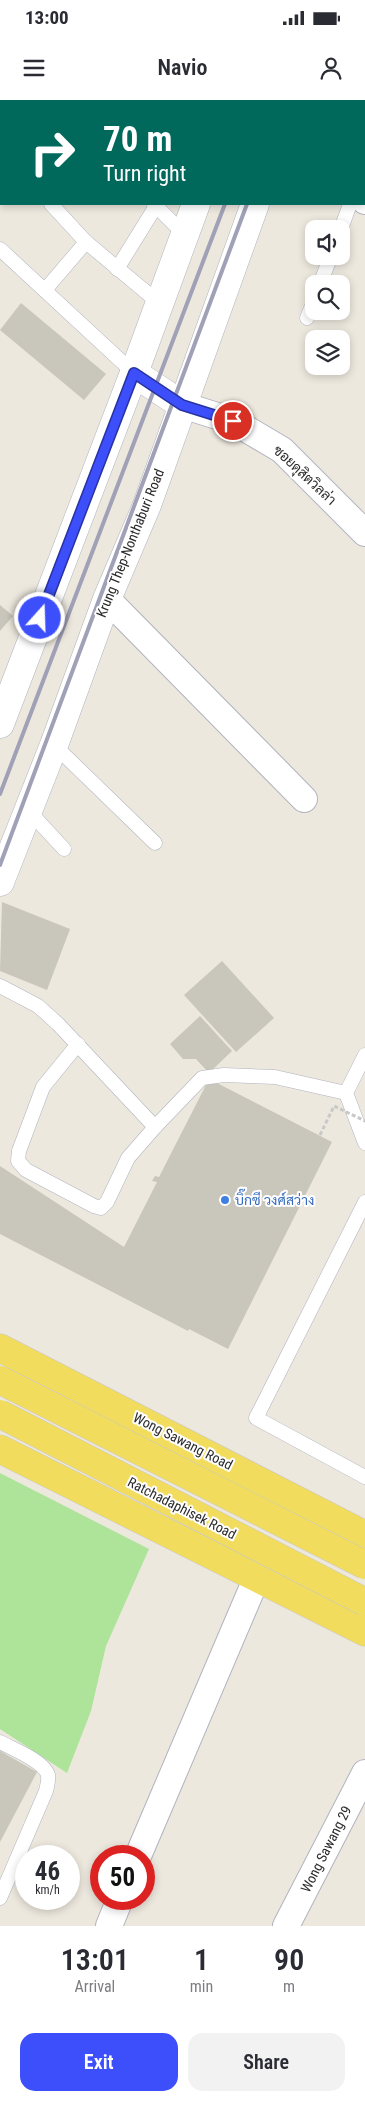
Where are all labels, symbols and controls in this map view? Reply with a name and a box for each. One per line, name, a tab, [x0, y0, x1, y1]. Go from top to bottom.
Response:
text: 13:00	[25, 6, 69, 29]
icon: menu	[20, 54, 48, 82]
icon: person	[317, 54, 345, 82]
text: Navio	[158, 55, 207, 80]
text: 70 m	[103, 119, 172, 160]
icon: right	[20, 120, 85, 185]
text: Turn right	[103, 161, 186, 186]
map controls	[305, 220, 350, 375]
button: sound	[305, 220, 350, 265]
button: search	[305, 275, 350, 320]
button: layers	[305, 330, 350, 375]
pin	[212, 400, 254, 442]
icon: arrive	[219, 407, 247, 435]
street label: ซอยดุสิตวิลล่า	[269, 442, 340, 510]
street label: Krung Thep-Nonthaburi Road	[93, 466, 167, 620]
position arrow	[13, 591, 65, 643]
place label: บิ๊กซี วงศ์สว่าง	[235, 1188, 314, 1208]
marker: บิ๊กซี วงศ์สว่าง	[219, 1194, 231, 1206]
street label: Wong Sawang Road	[131, 1409, 235, 1473]
street label: Ratchadaphisek Road	[125, 1474, 239, 1542]
street label: Wong Sawang 29	[297, 1803, 355, 1895]
speed limit sign: 50	[90, 1845, 155, 1910]
text: 46	[35, 1857, 60, 1886]
text: km/h	[35, 1883, 60, 1897]
text: 13:01	[61, 1942, 129, 1977]
text: 1	[194, 1942, 209, 1977]
text: 90	[274, 1942, 304, 1977]
text: Arrival	[75, 1977, 115, 1996]
text: min	[190, 1977, 213, 1996]
text: m	[283, 1977, 295, 1996]
button: Exit	[20, 2033, 178, 2091]
button: Share	[188, 2033, 345, 2091]

